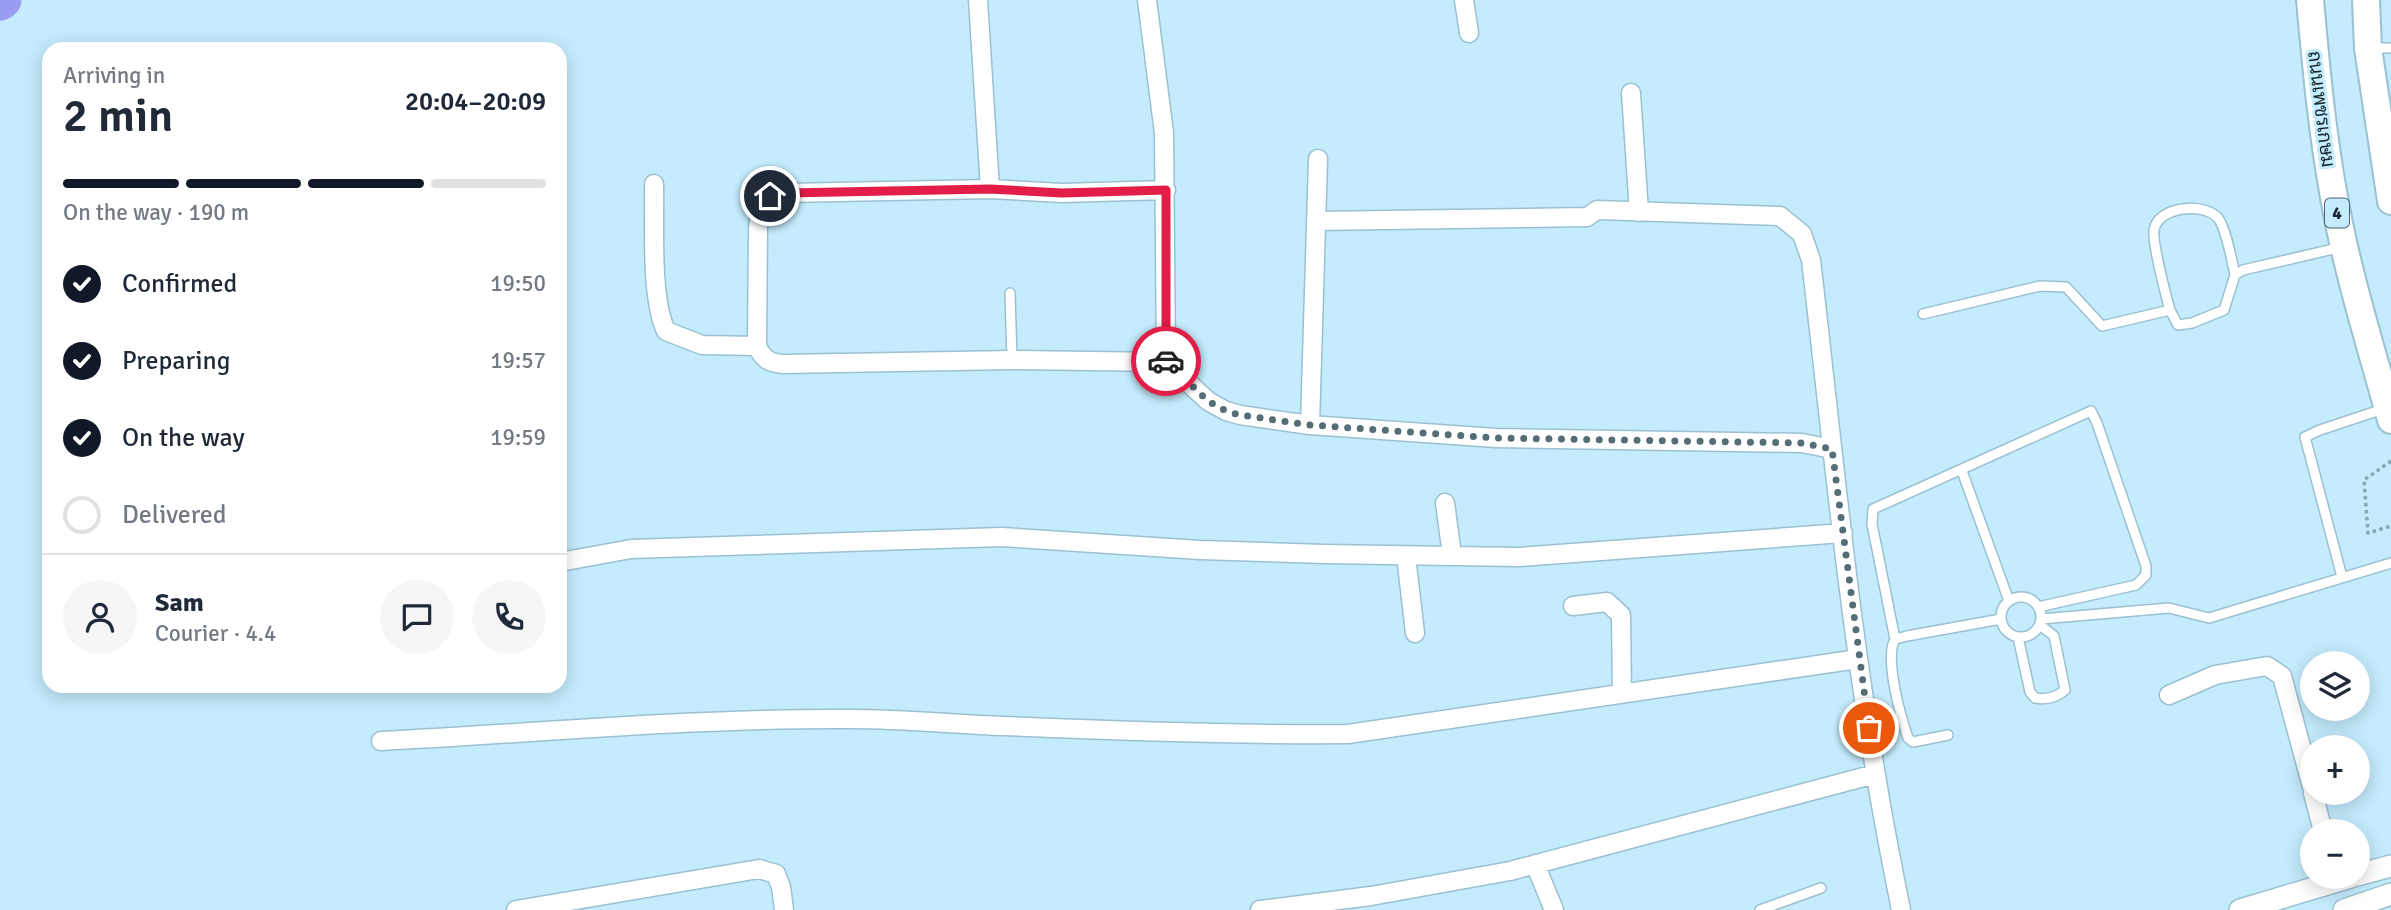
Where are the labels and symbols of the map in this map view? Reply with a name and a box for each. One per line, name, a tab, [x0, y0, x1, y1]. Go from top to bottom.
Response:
street label: ถนนเพชรเกษม	[2302, 50, 2340, 169]
pin	[740, 166, 800, 226]
road number: 4	[2325, 198, 2349, 228]
courier	[1131, 326, 1201, 396]
pin	[1839, 698, 1899, 758]

